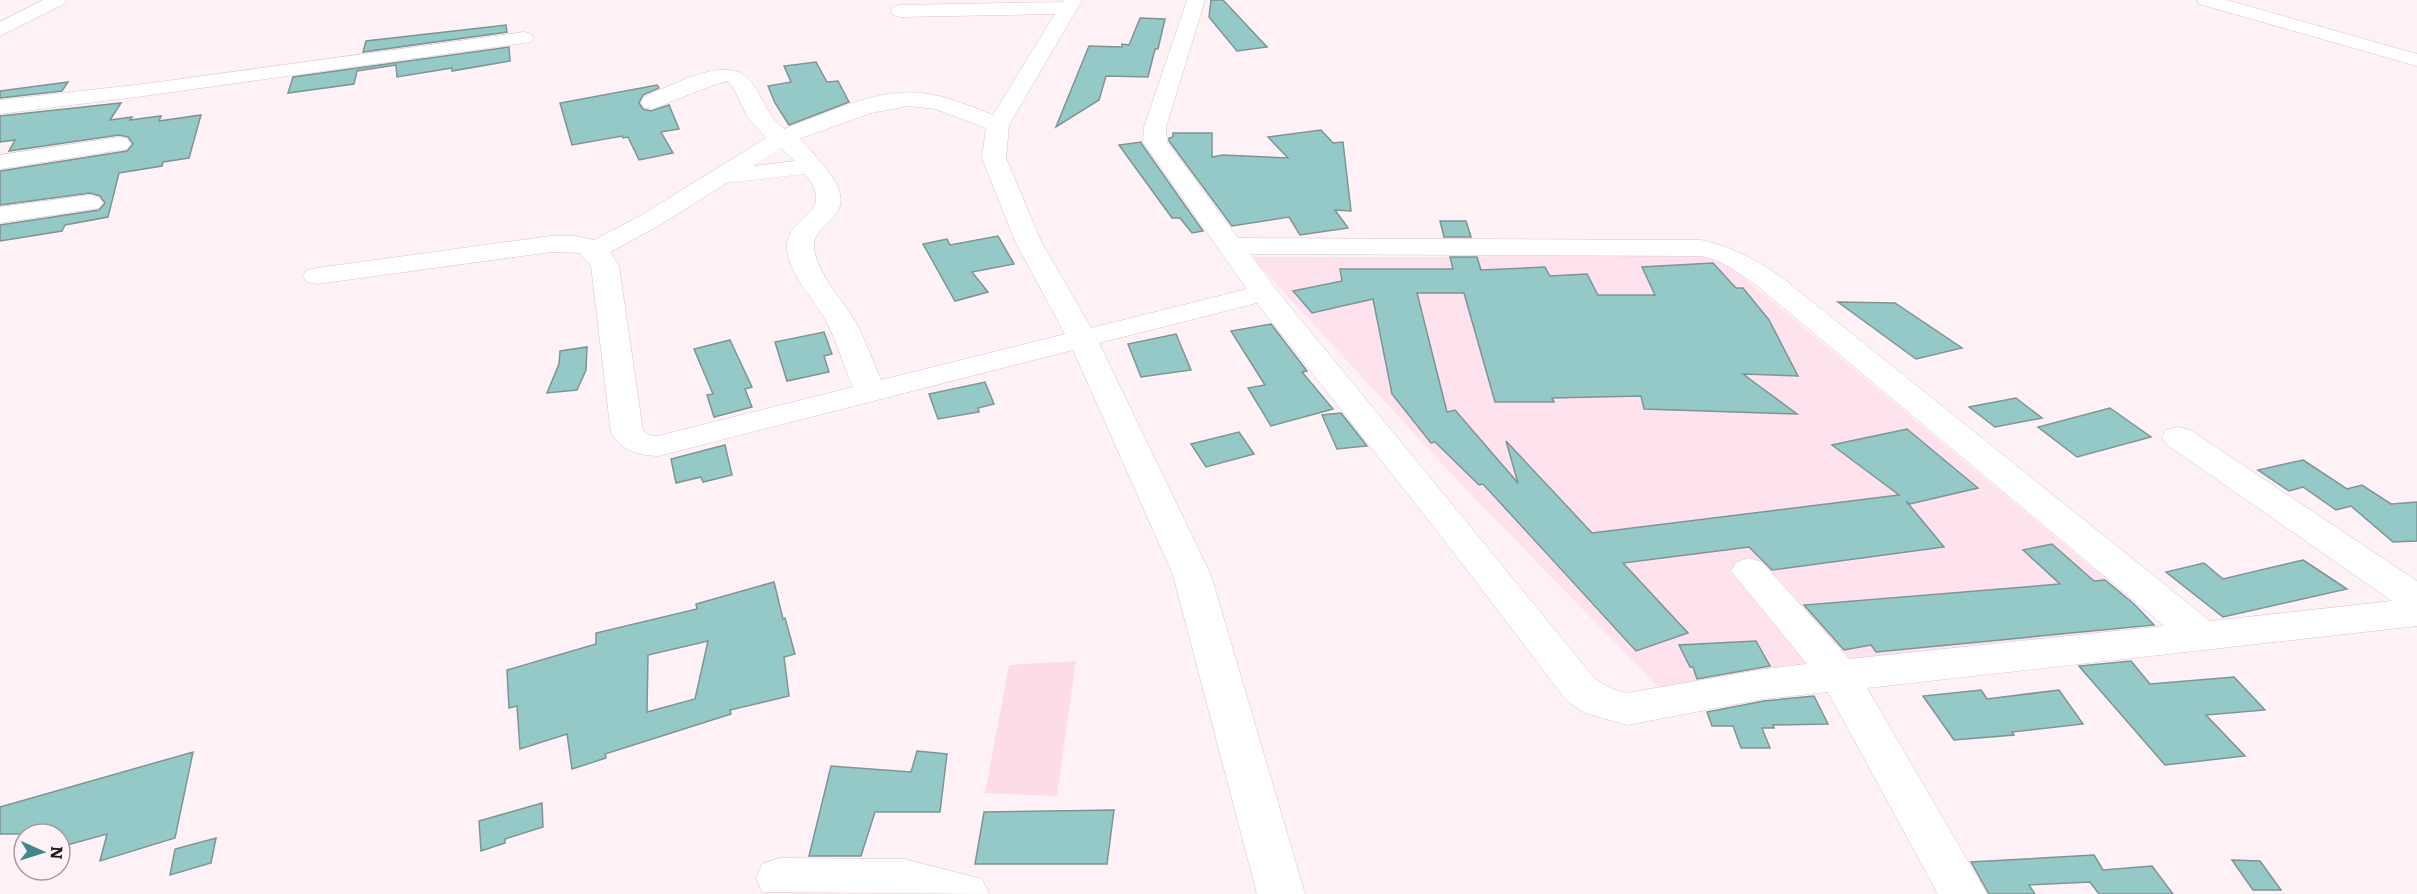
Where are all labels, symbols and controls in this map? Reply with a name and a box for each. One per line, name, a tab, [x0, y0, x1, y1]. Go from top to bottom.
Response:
north arrow	[12, 822, 72, 882]
text: N	[46, 845, 70, 860]

